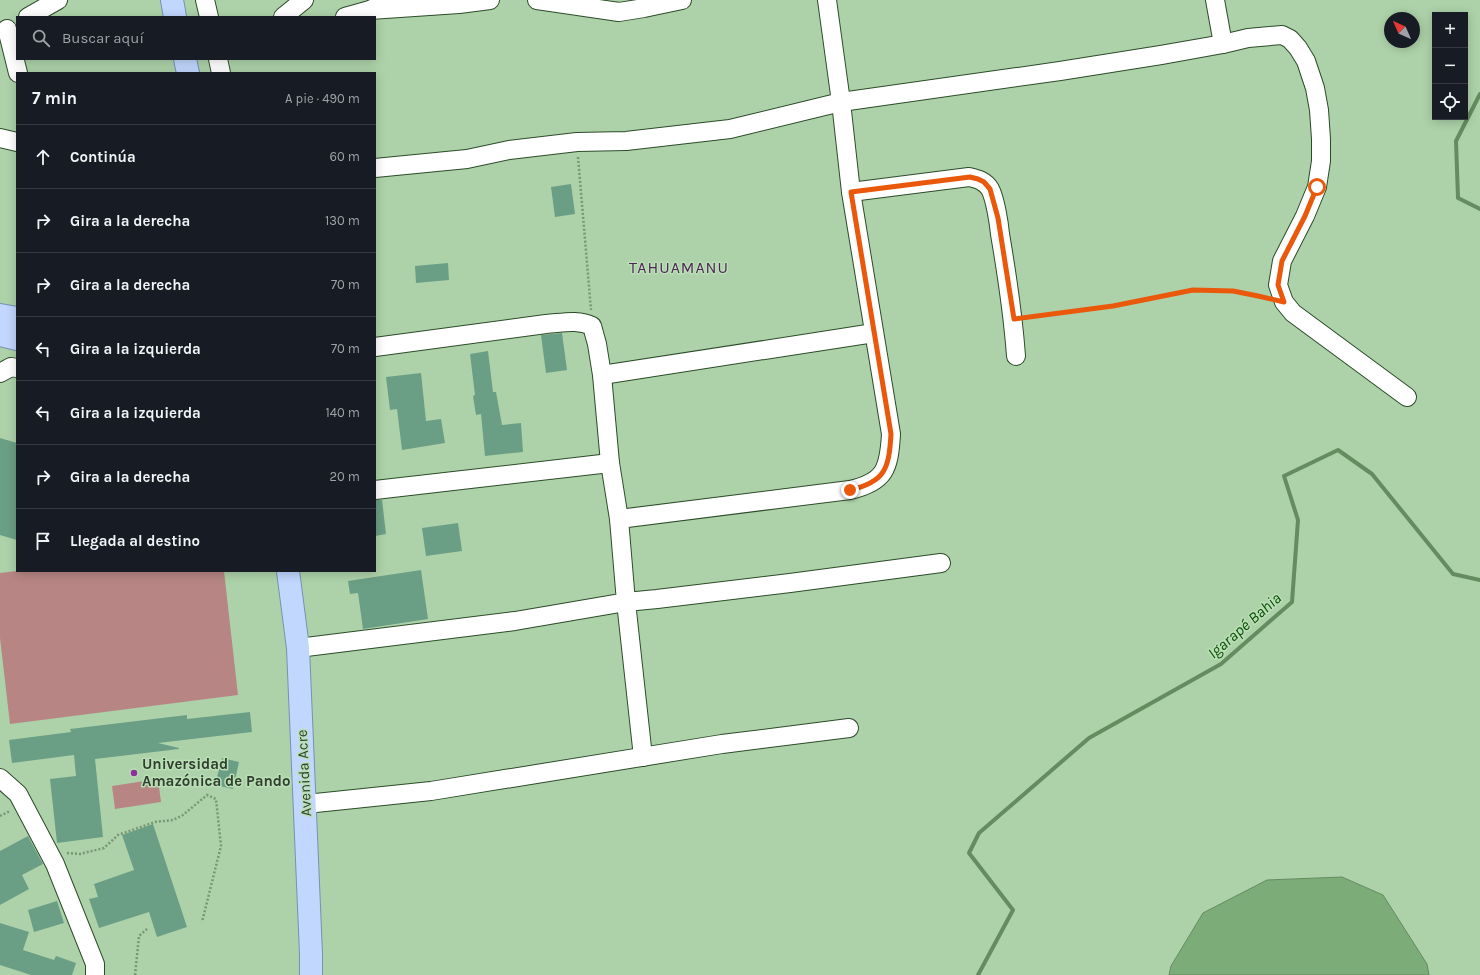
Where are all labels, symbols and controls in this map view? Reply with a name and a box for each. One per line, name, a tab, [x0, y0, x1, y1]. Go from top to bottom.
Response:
north arrow	[1384, 12, 1420, 48]
map controls	[1432, 12, 1468, 120]
button: +	[1432, 12, 1468, 48]
search box	[16, 16, 376, 60]
icon: search	[30, 27, 52, 49]
text: Buscar aquí	[62, 29, 144, 47]
button: −	[1432, 48, 1468, 84]
button: locate	[1432, 84, 1468, 120]
text: 7 min	[32, 88, 77, 108]
text: A pie · 490 m	[285, 91, 360, 106]
icon: ahead	[32, 146, 54, 168]
text: Continúa	[70, 148, 136, 166]
text: 60 m	[330, 149, 360, 164]
route start	[1308, 178, 1326, 196]
icon: right	[32, 210, 54, 232]
text: Gira a la derecha	[70, 212, 190, 230]
text: 130 m	[325, 213, 360, 228]
district label: TAHUAMANU	[629, 258, 729, 277]
icon: right	[32, 274, 54, 296]
text: Gira a la derecha	[70, 276, 190, 294]
text: 70 m	[331, 277, 360, 292]
icon: left	[32, 338, 54, 360]
text: Gira a la izquierda	[70, 340, 201, 358]
text: 70 m	[331, 341, 360, 356]
icon: left	[32, 402, 54, 424]
text: Gira a la izquierda	[70, 404, 201, 422]
text: 140 m	[325, 405, 360, 420]
icon: right	[32, 466, 54, 488]
text: Gira a la derecha	[70, 468, 190, 486]
text: 20 m	[330, 469, 360, 484]
route end	[841, 481, 859, 499]
icon: arrive	[32, 530, 54, 552]
text: Llegada al destino	[70, 532, 200, 550]
water label: Igarapé Bahia	[1204, 588, 1285, 662]
street label: Avenida Acre	[293, 729, 315, 817]
place label: Universidad Amazónica de Pando	[142, 755, 291, 790]
marker: Universidad Amazónica de Pando	[129, 768, 139, 778]

